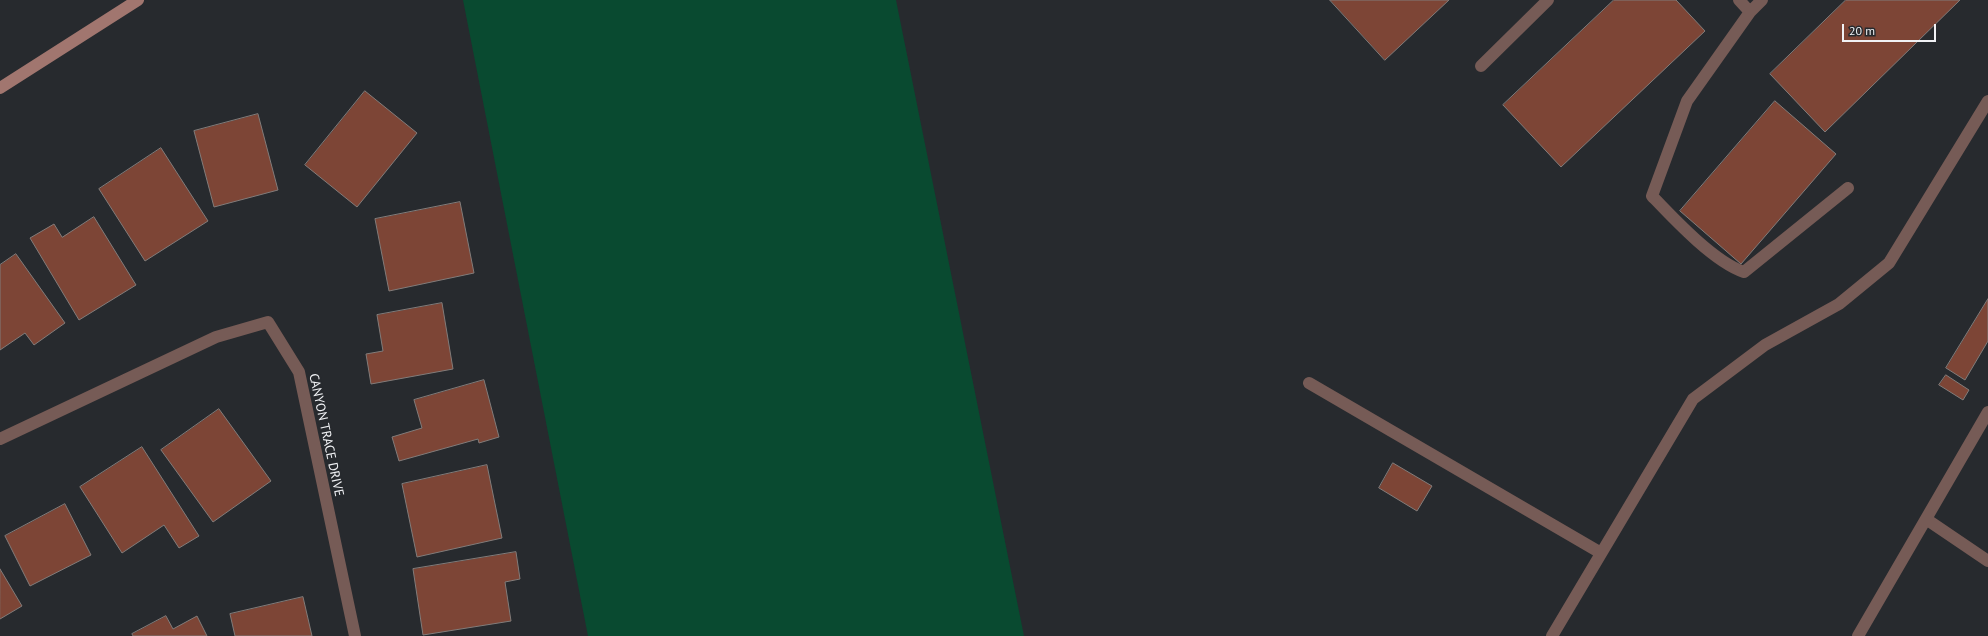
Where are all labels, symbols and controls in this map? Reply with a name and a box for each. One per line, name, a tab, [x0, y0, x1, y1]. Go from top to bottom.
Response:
scale bar	[1844, 16, 1938, 42]
text: 20 m	[1849, 23, 1875, 38]
street label: CANYON TRACE DRIVE	[305, 372, 347, 498]

